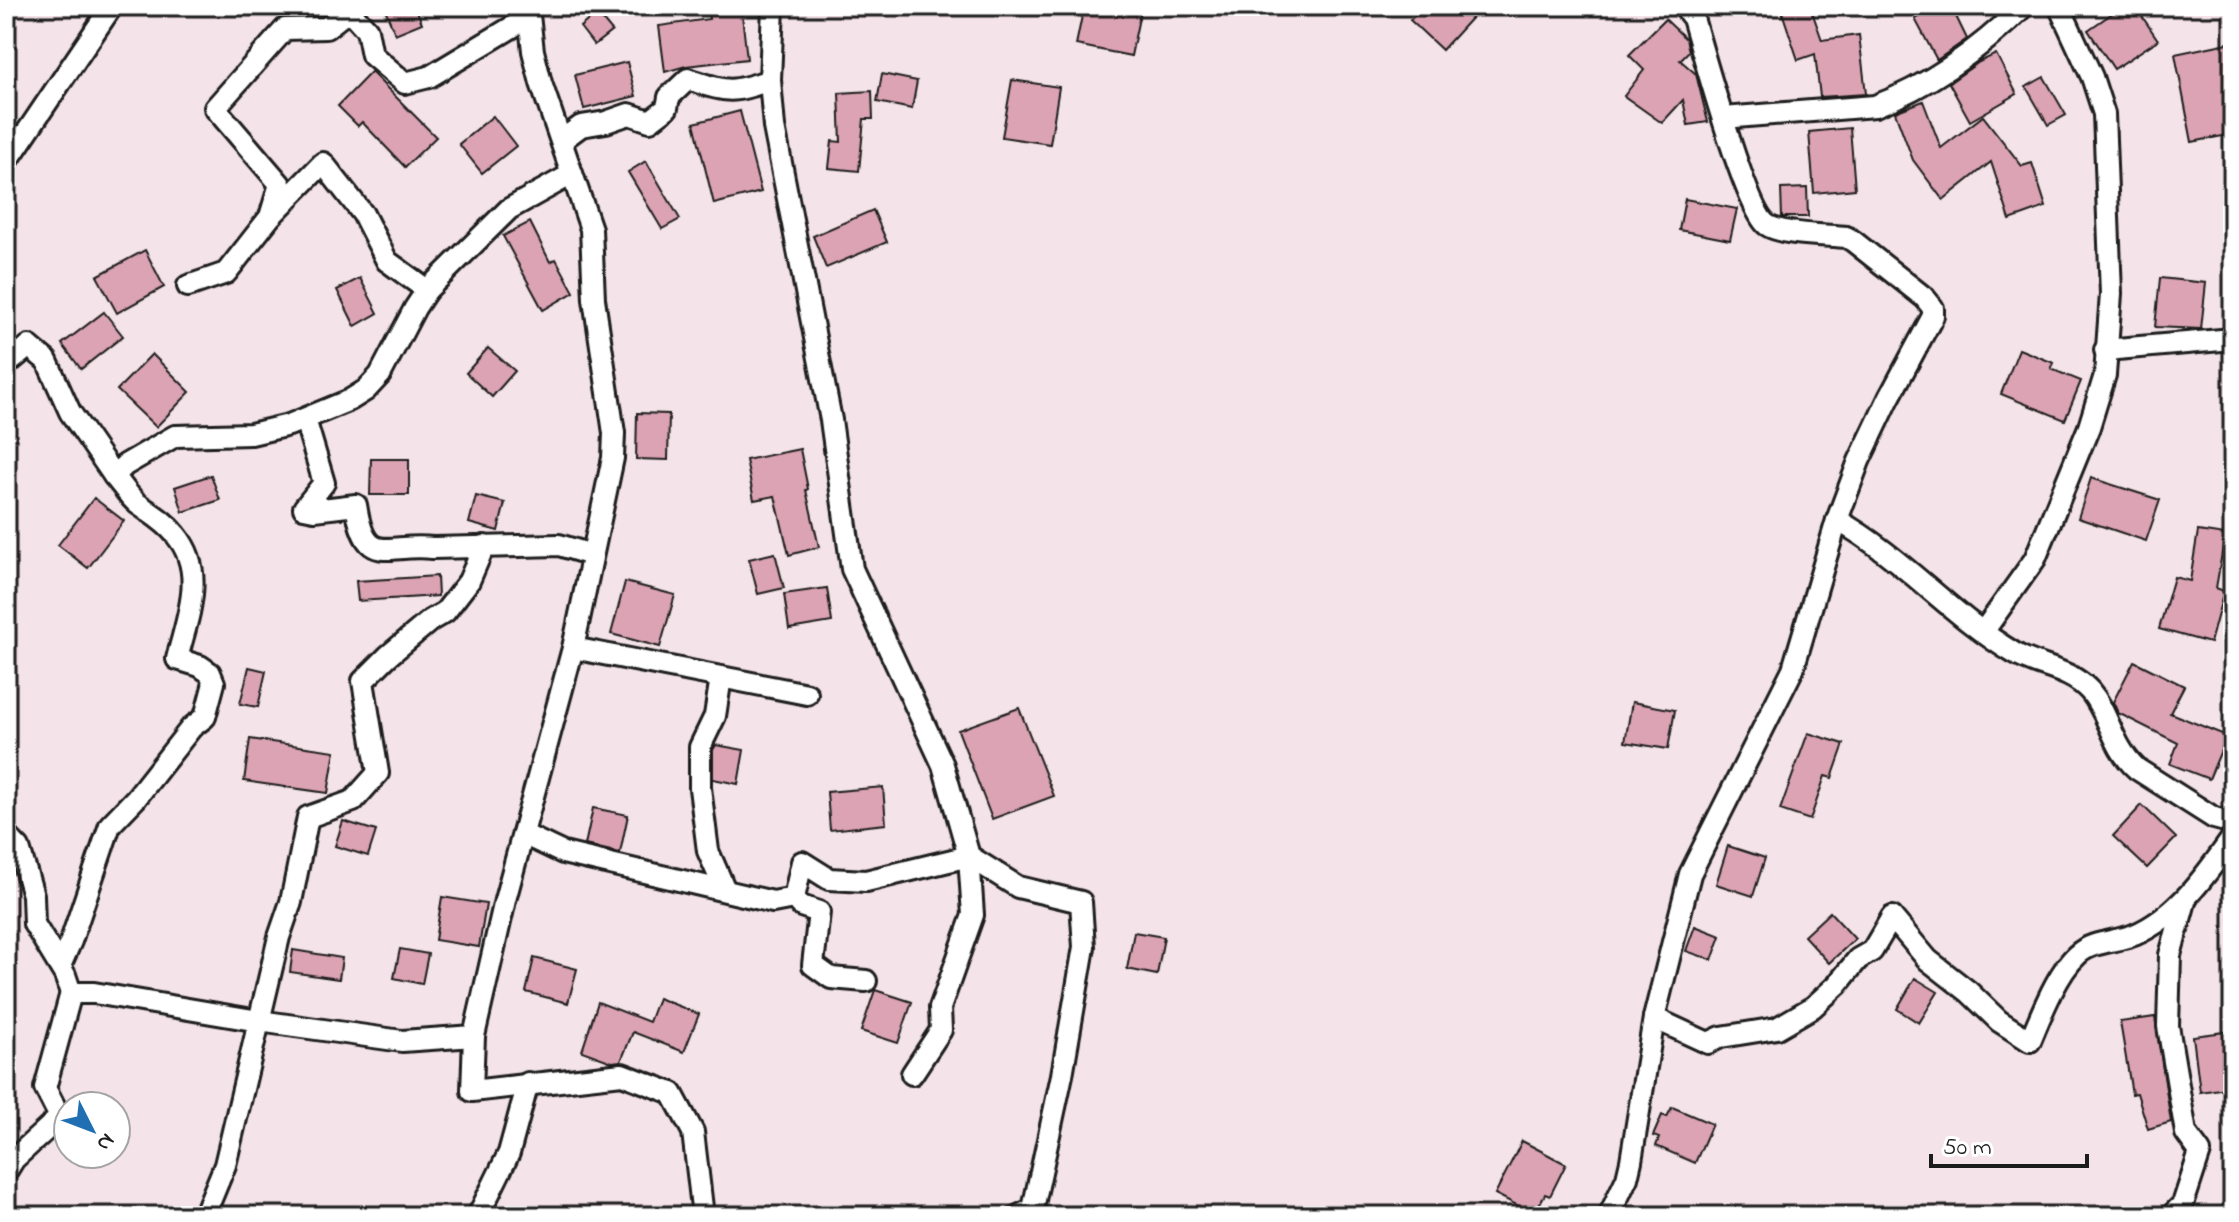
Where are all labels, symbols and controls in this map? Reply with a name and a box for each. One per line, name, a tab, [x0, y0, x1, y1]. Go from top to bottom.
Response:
north arrow	[52, 1090, 132, 1170]
scale bar	[1931, 1118, 2087, 1168]
text: N	[88, 1125, 121, 1158]
text: 50 m	[1943, 1131, 1992, 1166]

